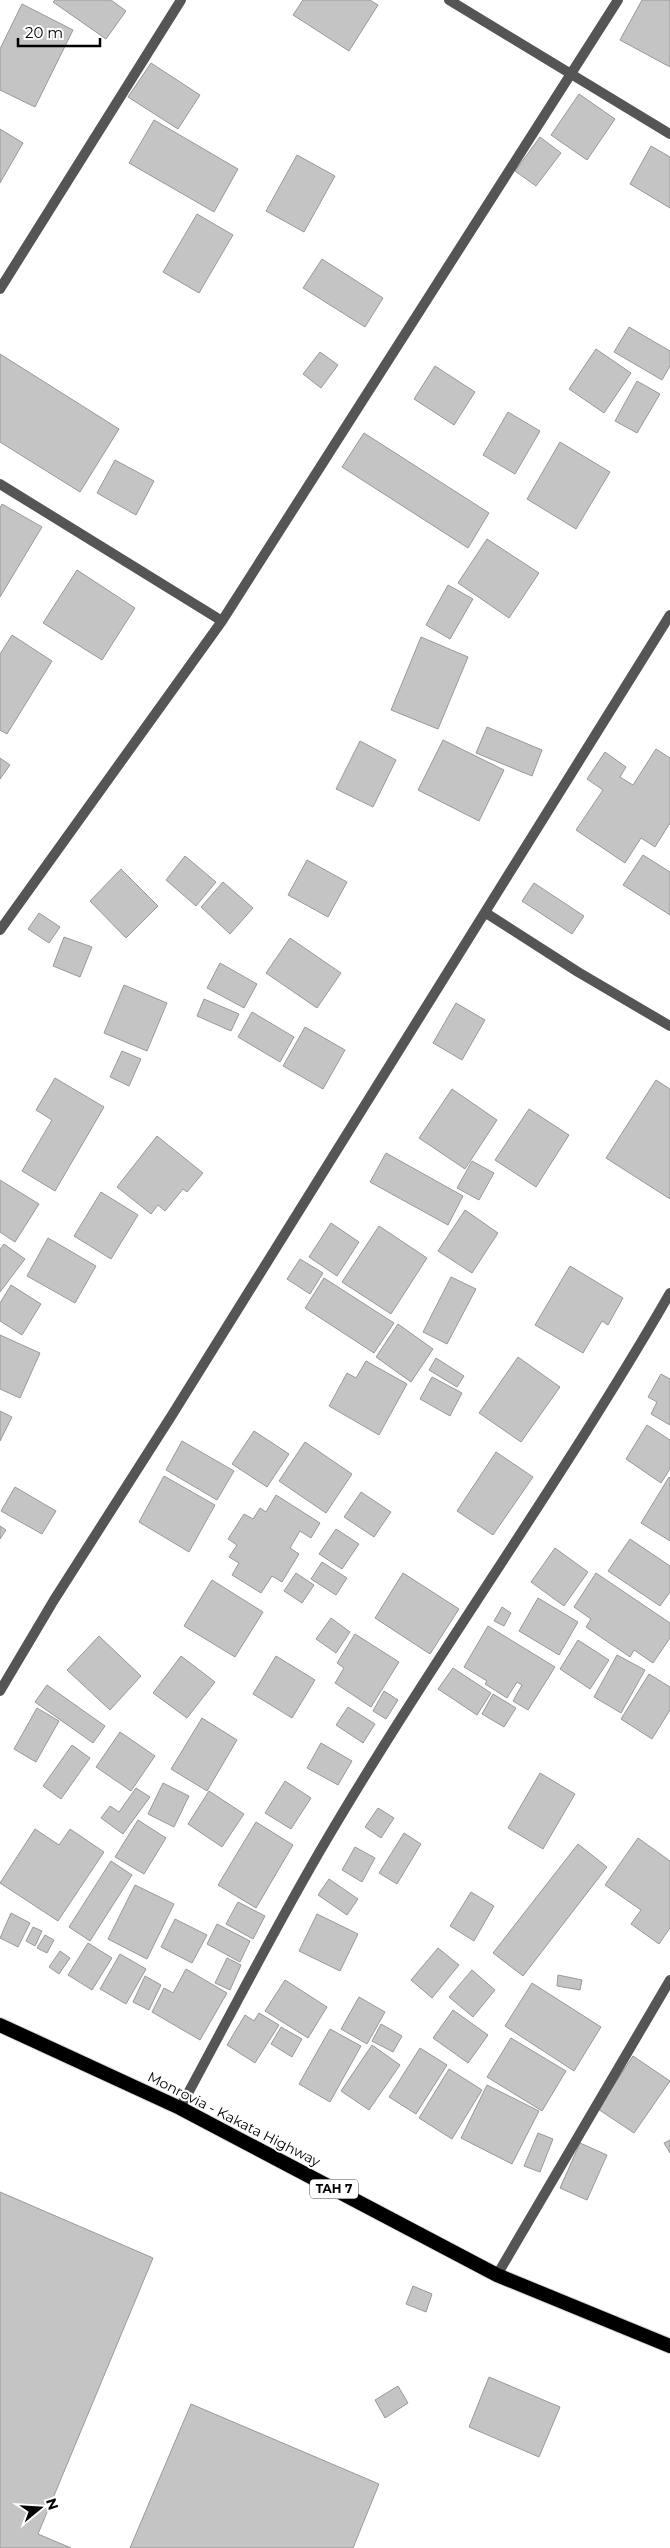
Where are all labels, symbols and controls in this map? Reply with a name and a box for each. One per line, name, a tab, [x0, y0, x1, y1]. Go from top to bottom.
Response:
scale bar	[18, 15, 100, 47]
text: 20 m	[25, 23, 63, 42]
street label: Monrovia - Kakata Highway	[145, 2068, 324, 2171]
road number: TAH 7	[310, 2180, 358, 2198]
north arrow	[15, 2483, 65, 2533]
text: N	[42, 2496, 63, 2512]

